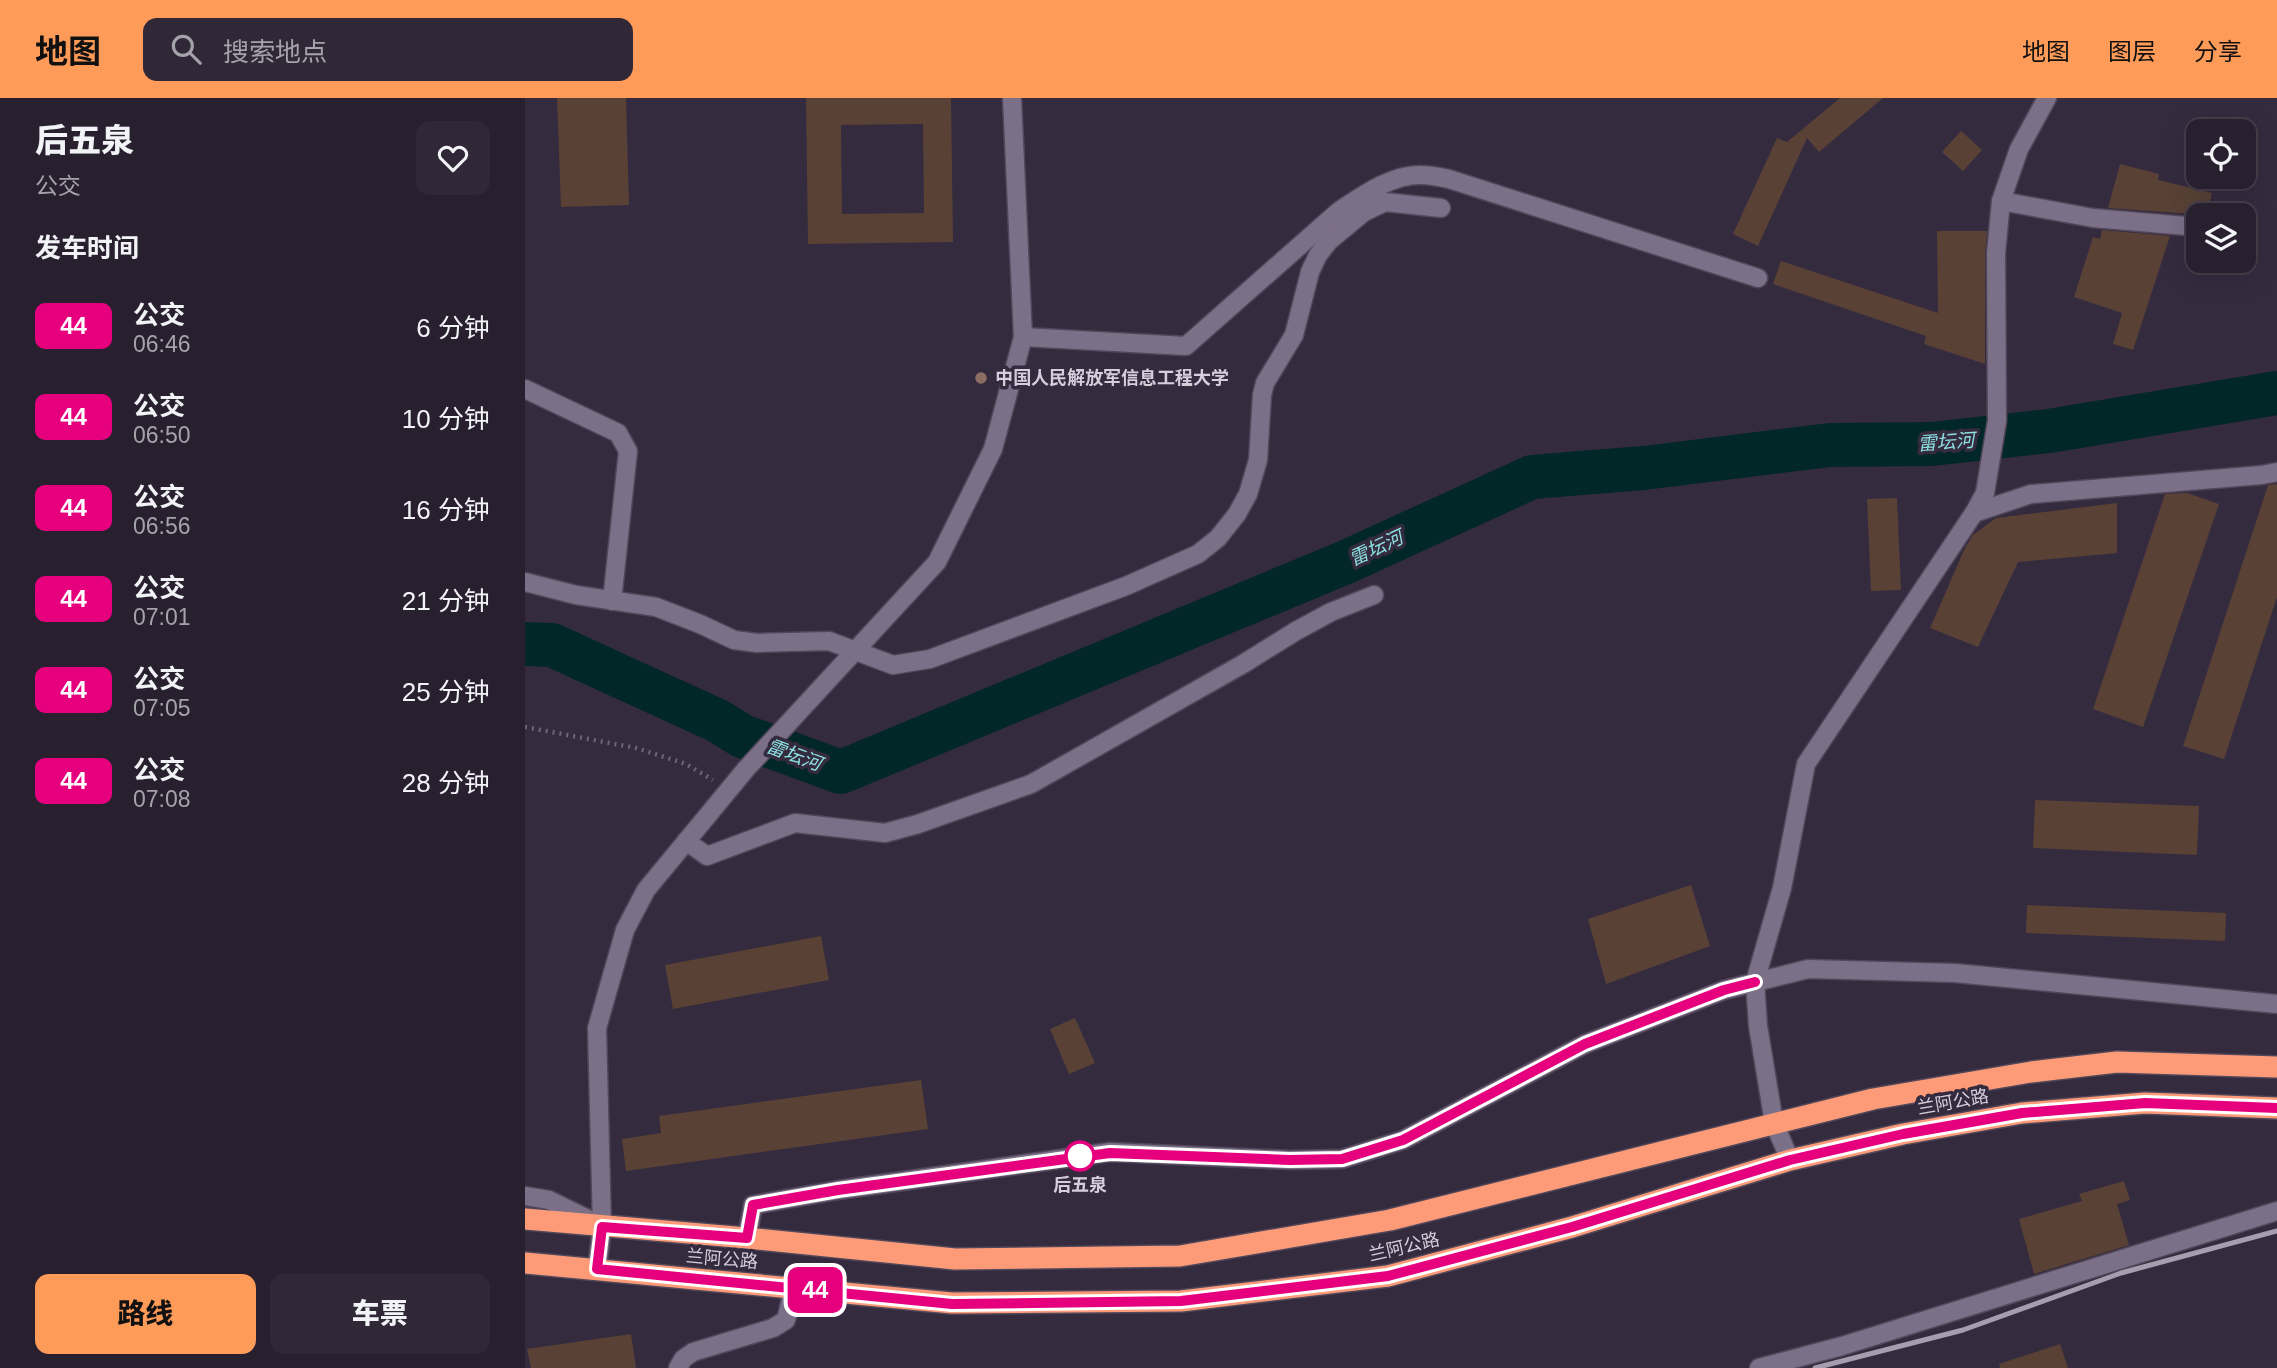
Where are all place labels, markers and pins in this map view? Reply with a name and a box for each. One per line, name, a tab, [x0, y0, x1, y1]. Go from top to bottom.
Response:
place label: 中国人民解放军信息工程大学	[995, 368, 1229, 388]
marker: 中国人民解放军信息工程大学	[973, 370, 989, 386]
marker: 后五泉	[1065, 1141, 1095, 1171]
place label: 后五泉	[1053, 1175, 1107, 1195]

